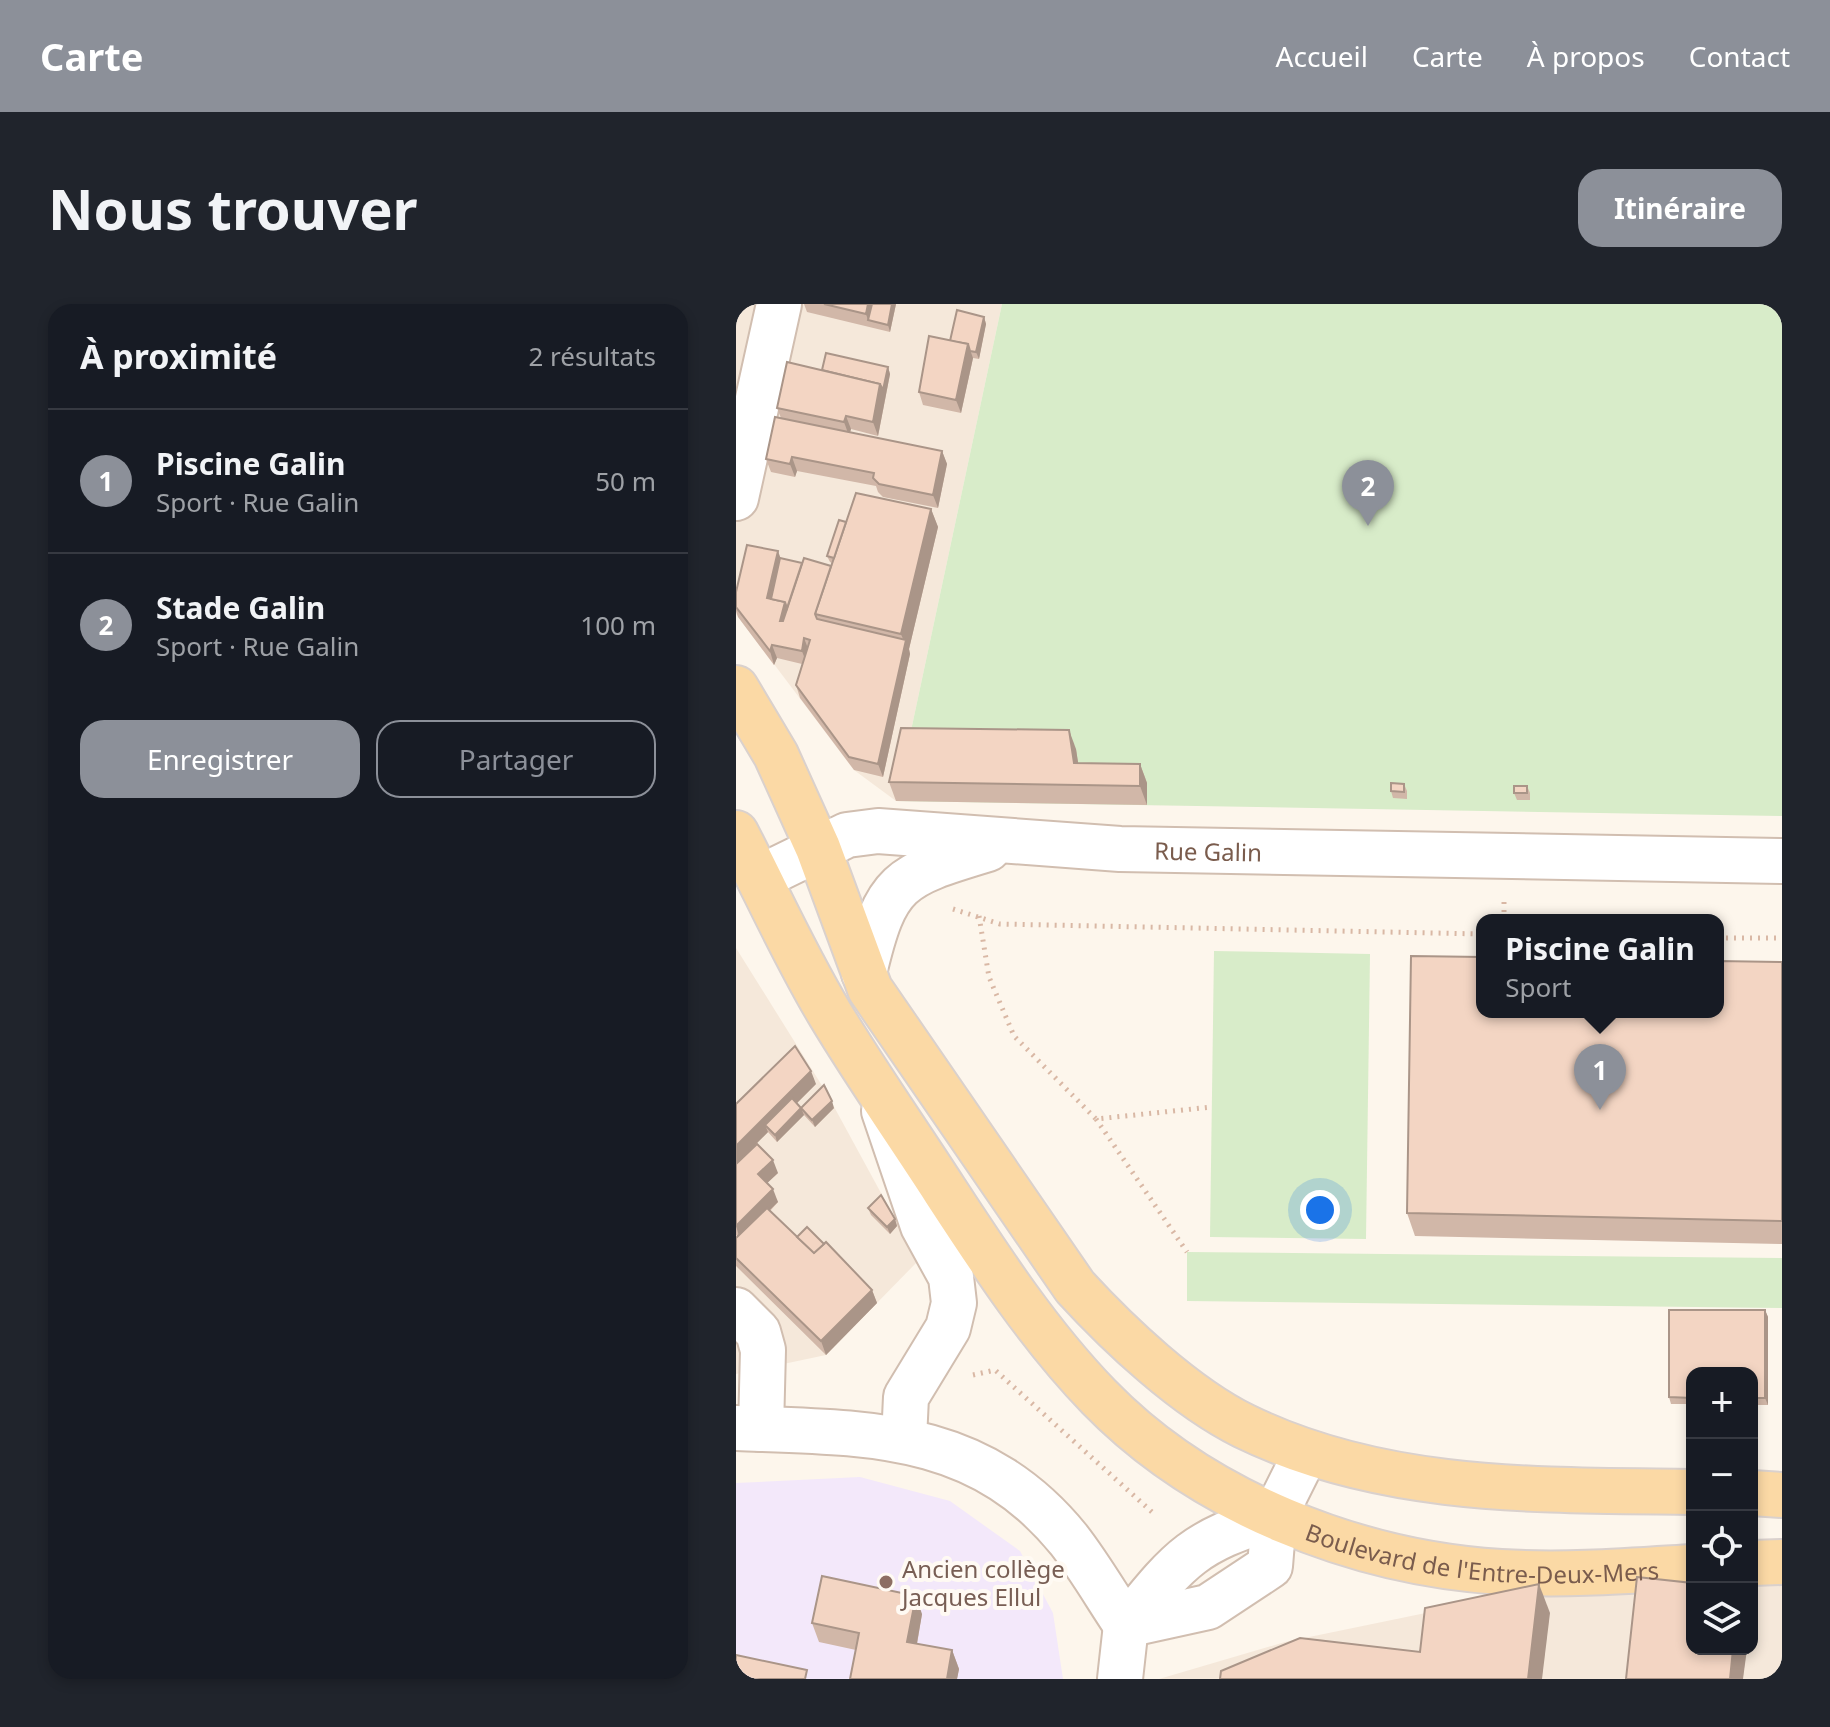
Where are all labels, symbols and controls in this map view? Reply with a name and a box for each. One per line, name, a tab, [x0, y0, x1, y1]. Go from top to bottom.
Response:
text: Carte	[40, 30, 143, 82]
text: Accueil	[1276, 37, 1368, 75]
text: Carte	[1412, 37, 1483, 75]
text: À propos	[1527, 37, 1645, 75]
text: Contact	[1689, 37, 1790, 75]
button: Itinéraire	[1578, 169, 1782, 247]
text: Nous trouver	[48, 170, 418, 246]
text: À proximité	[80, 333, 277, 379]
text: 2 résultats	[528, 338, 656, 374]
text: Piscine Galin	[156, 443, 345, 484]
pin: 2	[1342, 460, 1394, 526]
text: 1	[99, 463, 113, 499]
text: 50 m	[595, 463, 656, 499]
text: Sport · Rue Galin	[156, 484, 359, 520]
text: Stade Galin	[156, 587, 325, 628]
text: 2	[99, 607, 113, 643]
text: 100 m	[580, 607, 656, 643]
text: Sport · Rue Galin	[156, 628, 359, 664]
button: Enregistrer	[80, 720, 360, 798]
button: Partager	[376, 720, 656, 798]
street label: Rue Galin	[1154, 833, 1262, 868]
popup	[1476, 914, 1724, 1018]
text: Piscine Galin	[1505, 928, 1695, 969]
text: Sport	[1505, 969, 1571, 1005]
pin: 1	[1574, 1044, 1626, 1110]
your location	[1300, 1190, 1340, 1230]
map controls	[1686, 1367, 1758, 1655]
button: +	[1686, 1367, 1758, 1439]
button: −	[1686, 1439, 1758, 1511]
button: locate	[1686, 1511, 1758, 1583]
street label: Boulevard de l'Entre-Deux-Mers	[1301, 1514, 1660, 1590]
place label: Ancien collège Jacques Ellul	[900, 1552, 1065, 1613]
marker: Ancien collège Jacques Ellul	[877, 1573, 895, 1591]
button: layers	[1686, 1583, 1758, 1655]

